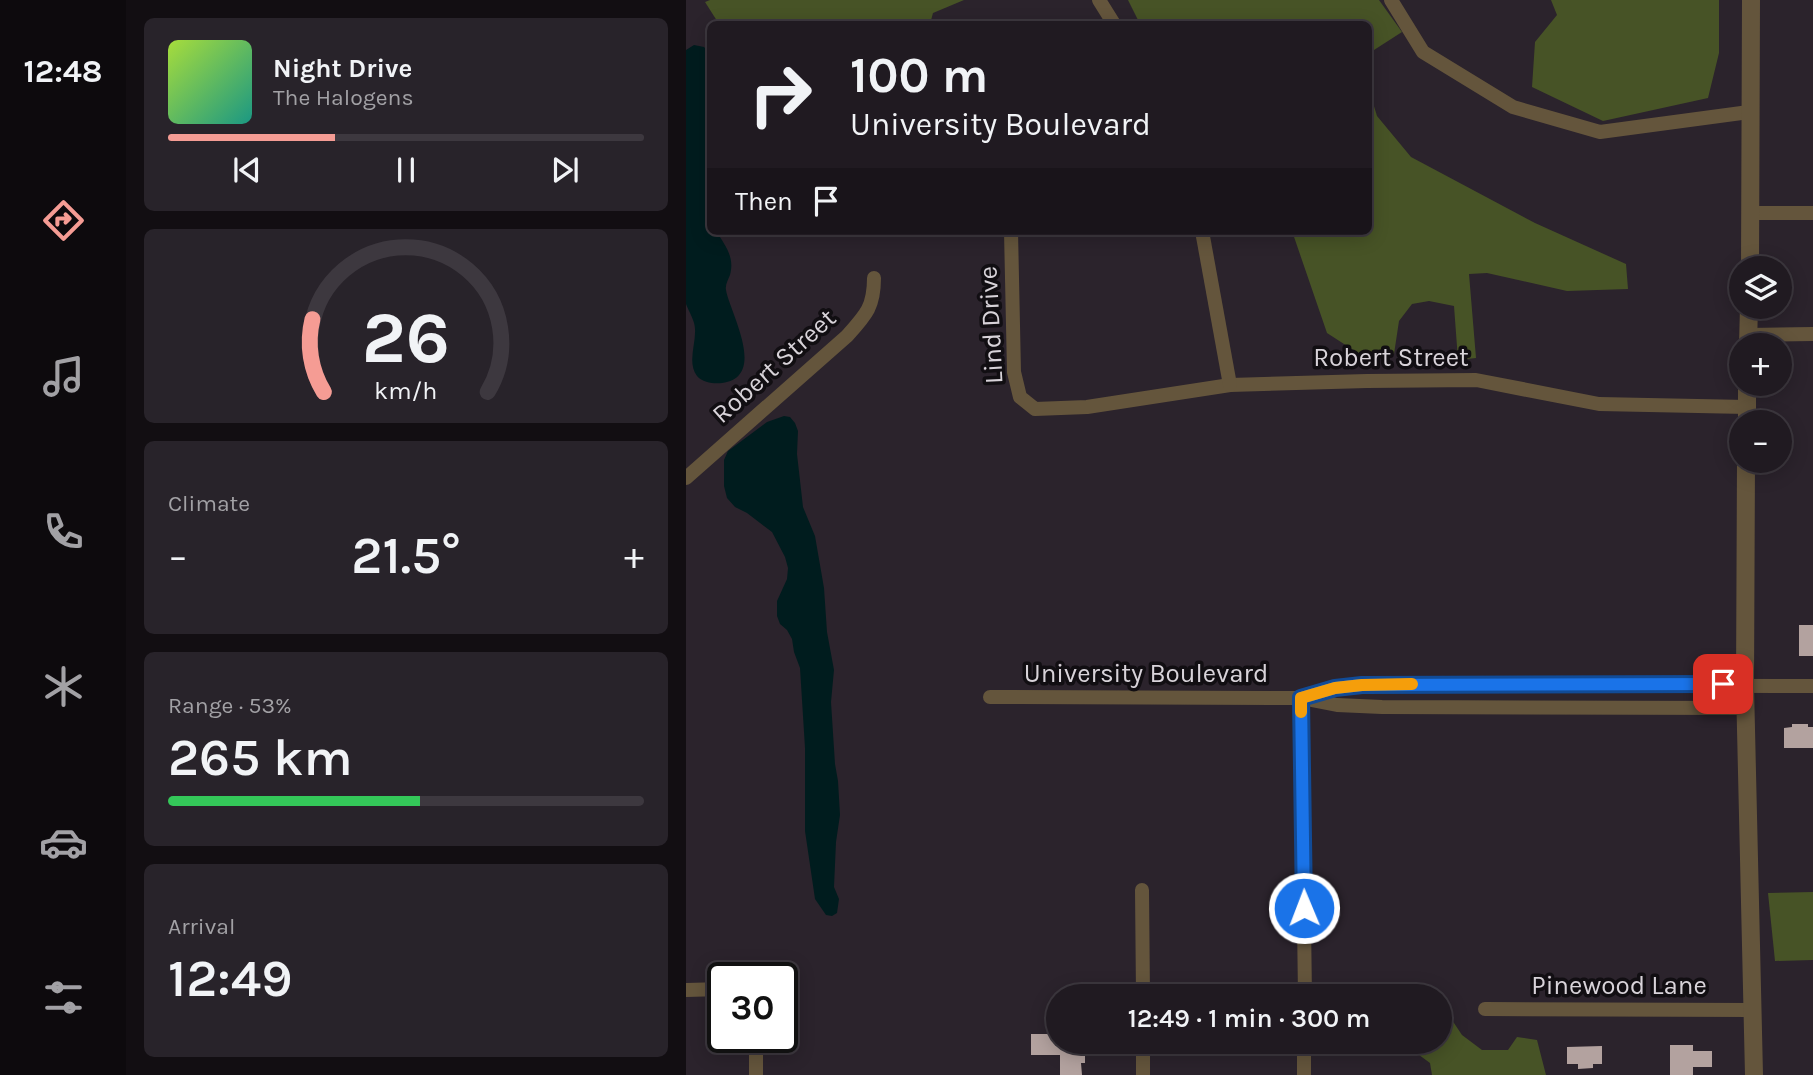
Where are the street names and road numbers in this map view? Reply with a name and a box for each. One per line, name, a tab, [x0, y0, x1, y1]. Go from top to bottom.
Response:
street label: Lind Drive	[972, 265, 1010, 385]
street label: Robert Street	[706, 302, 842, 430]
street label: Robert Street	[1313, 342, 1469, 373]
street label: University Boulevard	[1024, 658, 1268, 689]
street label: Pinewood Lane	[1531, 970, 1707, 1001]

